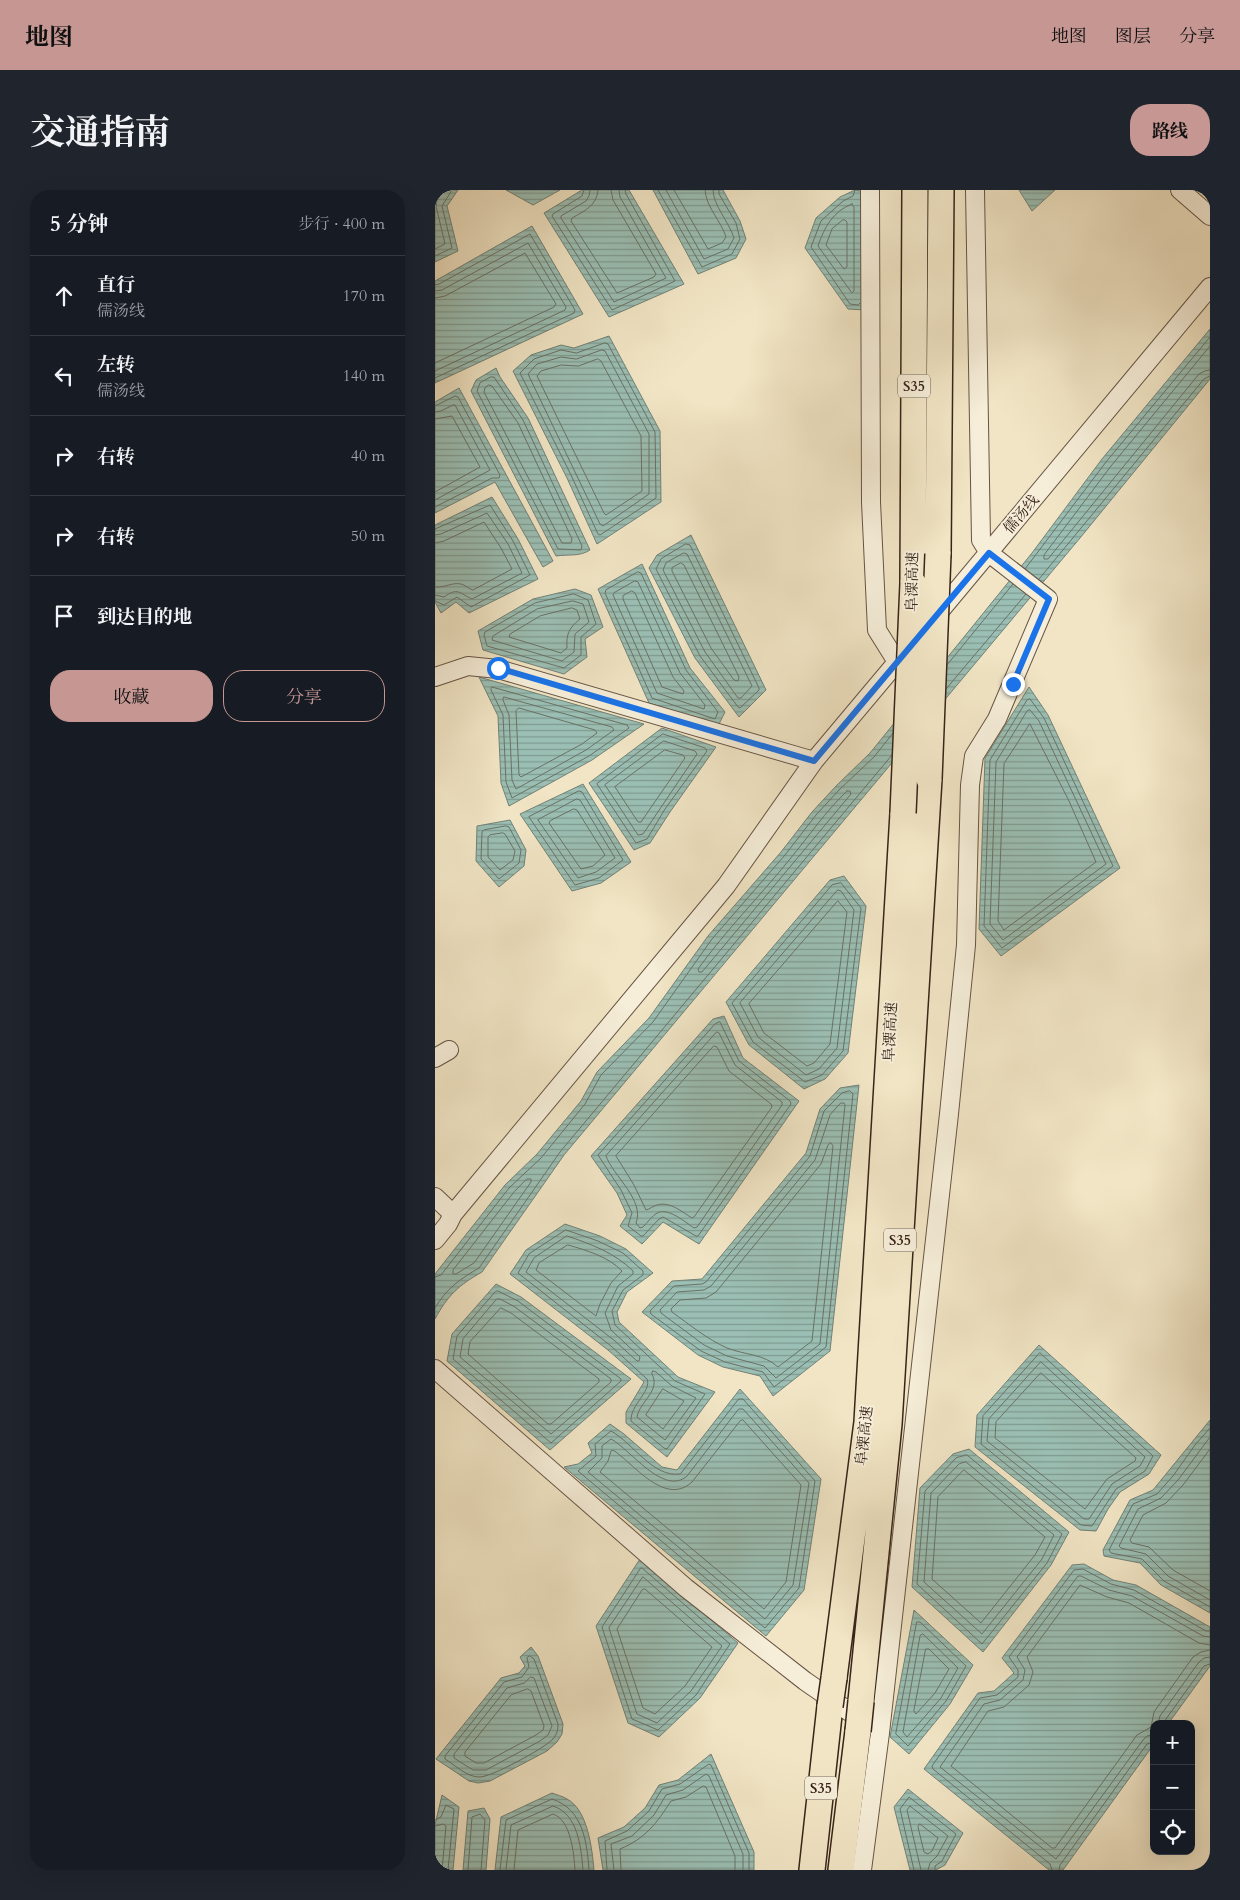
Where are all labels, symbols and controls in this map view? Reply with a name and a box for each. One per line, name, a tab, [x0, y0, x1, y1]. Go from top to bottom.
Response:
text: 地图	[25, 21, 73, 54]
text: 地图	[1051, 24, 1087, 49]
text: 图层	[1115, 24, 1151, 49]
text: 分享	[1179, 24, 1215, 49]
button: 路线	[1130, 104, 1210, 156]
text: 交通指南	[30, 109, 170, 157]
text: 5 分钟	[50, 210, 108, 239]
text: 步行 · 400 m	[298, 213, 385, 235]
text: 直行	[97, 272, 135, 298]
icon: ahead	[50, 282, 78, 310]
text: 170 m	[343, 285, 385, 307]
text: 儒汤线	[97, 300, 145, 322]
text: 左转	[97, 352, 135, 378]
icon: left	[50, 362, 78, 390]
text: 140 m	[343, 365, 385, 387]
road number: S35	[898, 375, 930, 398]
text: 儒汤线	[97, 380, 145, 402]
icon: right	[50, 442, 78, 470]
text: 右转	[97, 444, 135, 470]
text: 40 m	[351, 445, 385, 467]
street label: 儒汤线	[999, 490, 1043, 538]
icon: right	[50, 522, 78, 550]
text: 右转	[97, 524, 135, 550]
text: 50 m	[351, 525, 385, 547]
street label: 阜溧高速	[901, 552, 923, 612]
icon: arrive	[50, 602, 78, 630]
text: 到达目的地	[97, 604, 192, 630]
route start	[487, 657, 510, 680]
button: 收藏	[50, 670, 213, 722]
button: 分享	[223, 670, 385, 722]
route end	[1002, 673, 1025, 696]
street label: 阜溧高速	[878, 1002, 902, 1062]
road number: S35	[884, 1228, 916, 1252]
street label: 阜溧高速	[851, 1405, 877, 1467]
map controls	[1150, 1720, 1195, 1855]
button: +	[1150, 1720, 1195, 1765]
button: −	[1150, 1765, 1195, 1810]
road number: S35	[805, 1776, 837, 1800]
button: locate	[1150, 1810, 1195, 1855]

